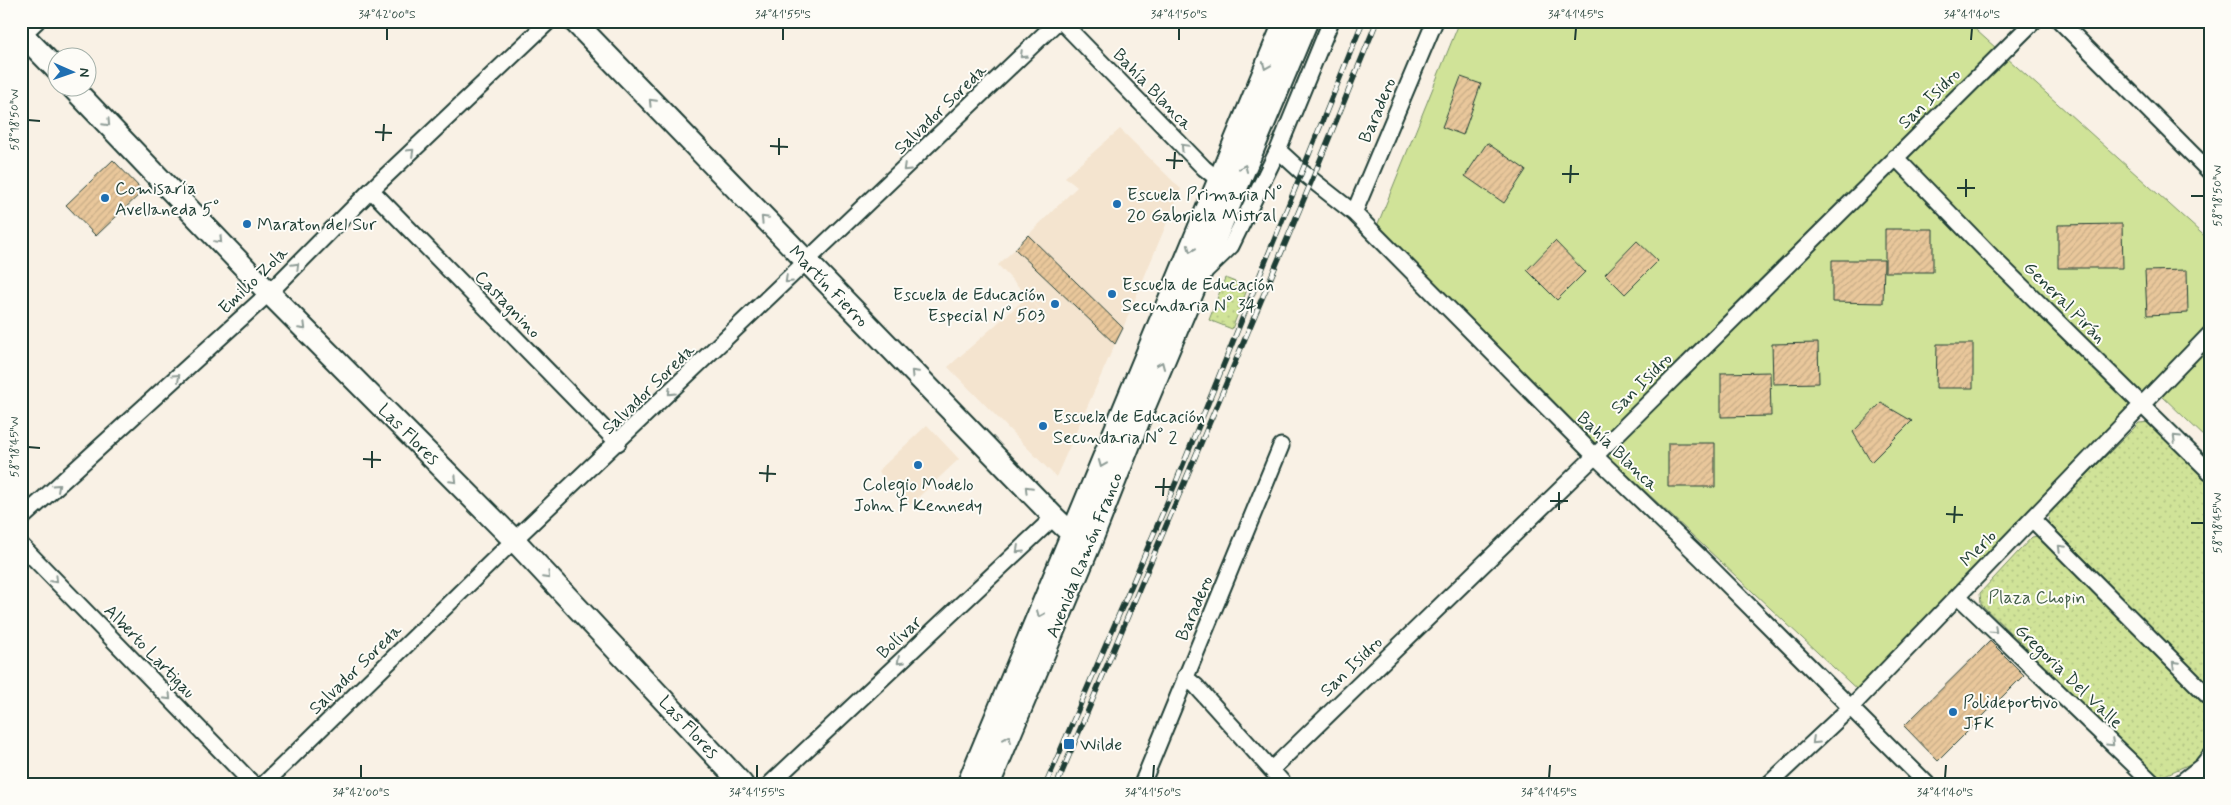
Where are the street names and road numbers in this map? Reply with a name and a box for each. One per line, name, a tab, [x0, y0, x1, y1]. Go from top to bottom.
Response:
street label: Bahía Blanca	[1107, 44, 1198, 136]
street label: Salvador Soreda	[889, 59, 993, 160]
street label: San Isidro	[1893, 63, 1966, 134]
street label: Baradero	[1353, 74, 1402, 147]
street label: Martín Fierro	[783, 240, 874, 333]
street label: Emilio Zola	[214, 241, 294, 320]
street label: General Pirán	[2018, 256, 2111, 349]
street label: Castagnino	[469, 265, 546, 344]
street label: Salvador Soreda	[597, 339, 701, 440]
street label: San Isidro	[1606, 348, 1678, 420]
street label: Las Flores	[372, 399, 444, 471]
street label: Bahía Blanca	[1571, 407, 1664, 497]
street label: Avenida Ramón Franco	[1041, 469, 1129, 642]
street label: Merlo	[1955, 525, 2002, 573]
street label: Baradero	[1170, 572, 1219, 645]
street label: Alberto Lartigau	[98, 599, 200, 704]
street label: Bolívar	[872, 610, 928, 665]
street label: Salvador Soreda	[304, 619, 408, 720]
street label: Gregoria Del Valle	[2008, 619, 2128, 735]
street label: San Isidro	[1315, 631, 1388, 702]
street label: Las Flores	[653, 691, 724, 764]

